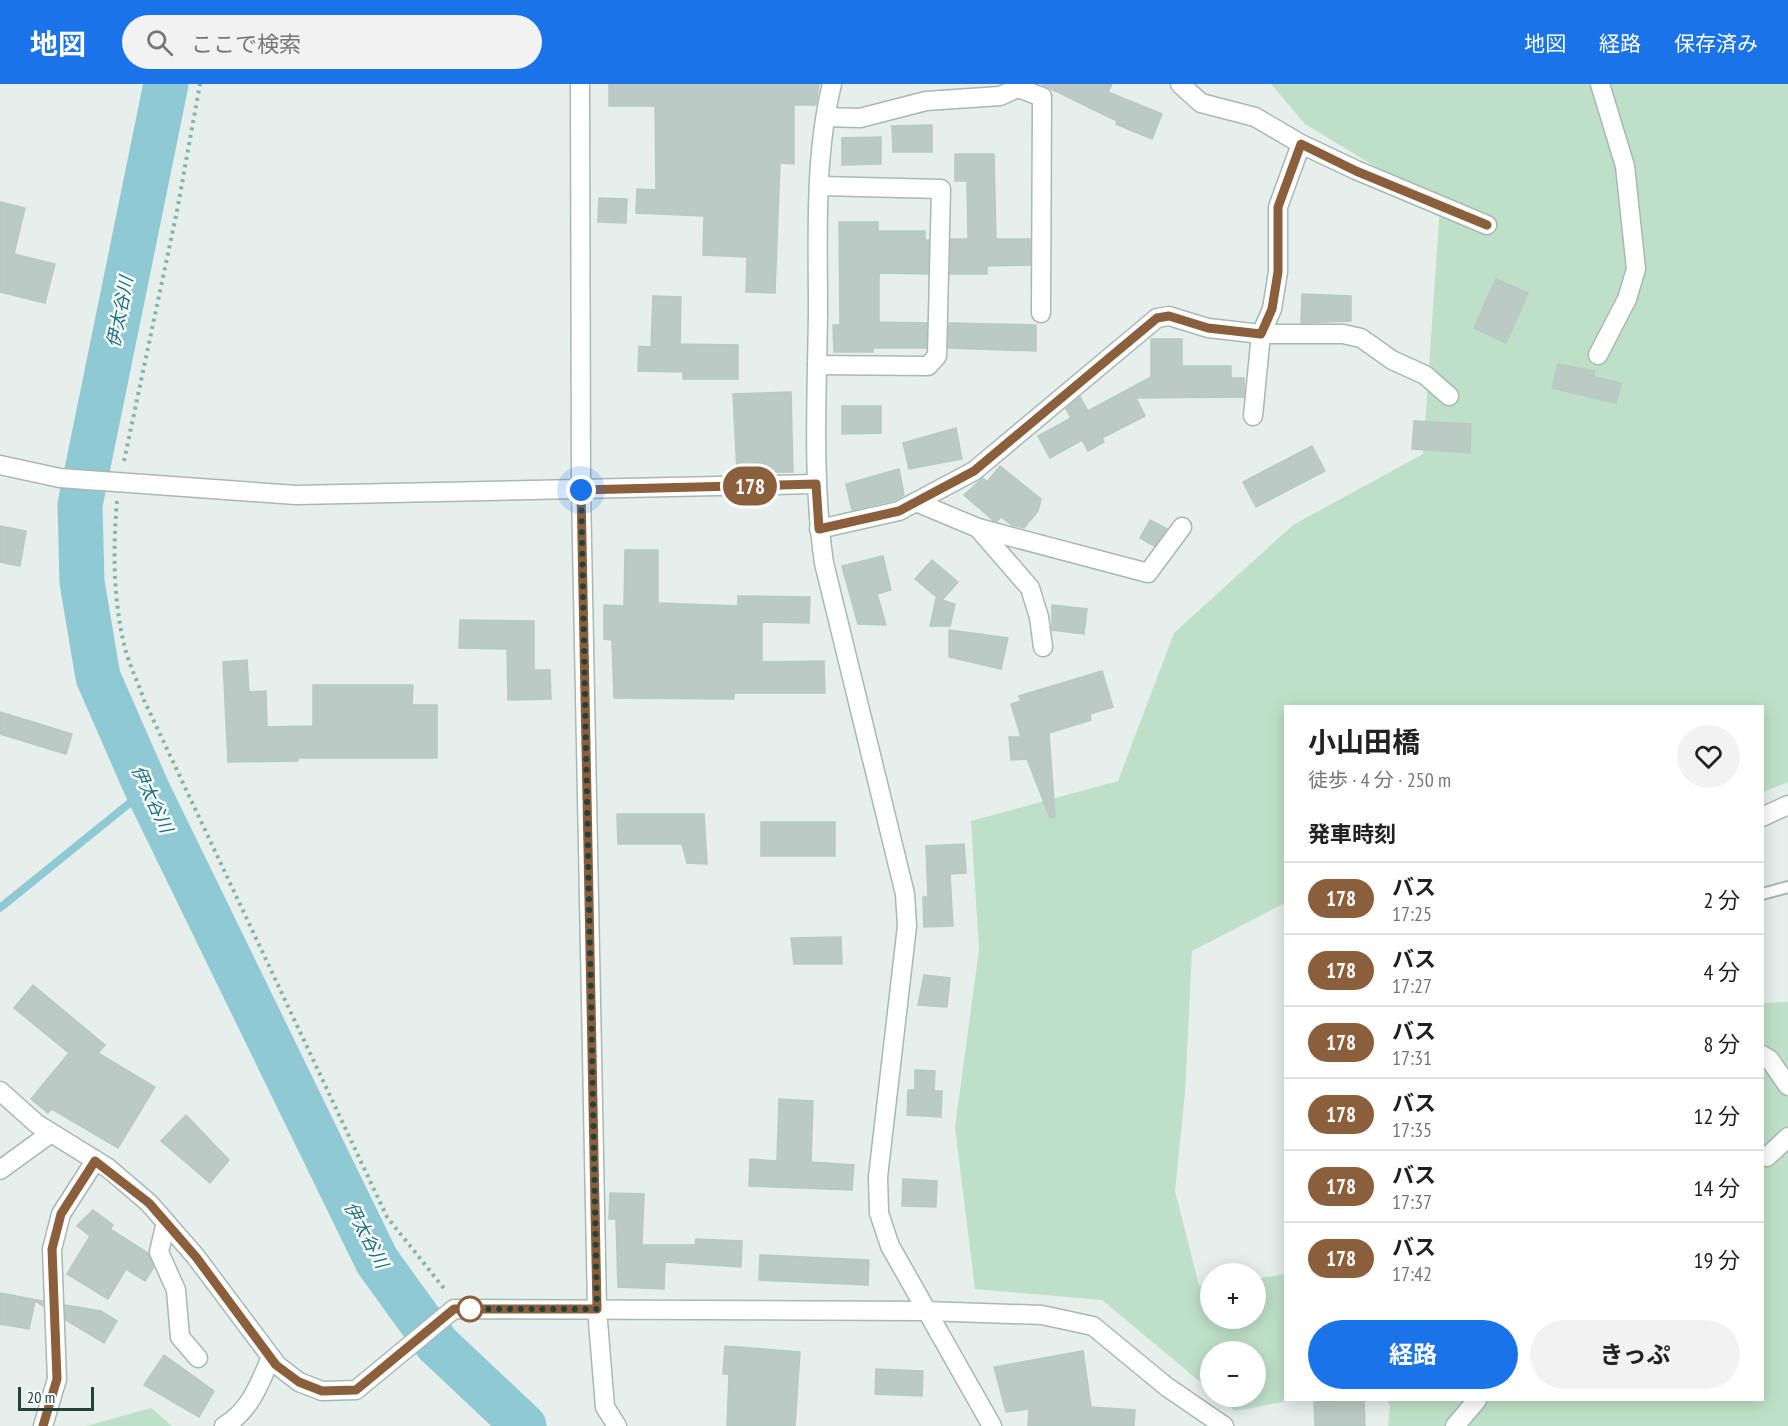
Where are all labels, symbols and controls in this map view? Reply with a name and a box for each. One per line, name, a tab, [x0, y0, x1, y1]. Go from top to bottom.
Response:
search box	[122, 15, 542, 69]
text: 地図	[30, 25, 86, 62]
icon: search	[143, 26, 176, 59]
text: ここで検索	[191, 30, 301, 58]
text: 地図	[1524, 30, 1566, 57]
text: 経路	[1599, 30, 1641, 57]
text: 保存済み	[1674, 30, 1758, 57]
water label: 伊太谷川	[101, 272, 138, 349]
line badge: 178	[716, 466, 784, 506]
text: 178	[735, 473, 765, 500]
your location	[566, 475, 596, 505]
text: 小山田橋	[1308, 723, 1420, 760]
button: heart	[1677, 725, 1740, 788]
water label: 伊太谷川	[127, 761, 179, 838]
text: 徒歩 · 4 分 · 250 m	[1308, 767, 1451, 793]
text: 発車時刻	[1308, 820, 1396, 848]
text: バス	[1392, 873, 1436, 901]
text: 178	[1326, 885, 1356, 912]
text: 2 分	[1703, 886, 1740, 914]
text: 17:25	[1392, 901, 1432, 927]
text: バス	[1392, 945, 1436, 973]
text: 178	[1326, 957, 1356, 984]
text: 4 分	[1703, 958, 1740, 986]
text: 17:27	[1392, 973, 1432, 999]
text: バス	[1392, 1017, 1436, 1045]
text: 178	[1326, 1029, 1356, 1056]
text: 8 分	[1703, 1030, 1740, 1058]
text: 17:31	[1392, 1045, 1432, 1071]
text: バス	[1392, 1089, 1436, 1117]
text: 178	[1326, 1101, 1356, 1128]
text: 12 分	[1694, 1102, 1740, 1130]
text: 17:35	[1392, 1117, 1432, 1143]
text: バス	[1392, 1161, 1436, 1189]
text: 178	[1326, 1173, 1356, 1200]
text: 14 分	[1694, 1174, 1740, 1202]
text: 17:37	[1392, 1189, 1432, 1215]
water label: 伊太谷川	[339, 1198, 394, 1274]
text: バス	[1392, 1233, 1436, 1261]
text: 178	[1326, 1245, 1356, 1272]
text: 19 分	[1694, 1246, 1740, 1274]
text: 17:42	[1392, 1261, 1432, 1287]
map controls	[1200, 1263, 1266, 1407]
button: +	[1200, 1263, 1266, 1329]
unlabelled marker	[457, 1296, 483, 1322]
button: 経路	[1308, 1320, 1518, 1389]
button: きっぷ	[1530, 1320, 1740, 1389]
button: −	[1200, 1341, 1266, 1407]
scale bar	[18, 1384, 94, 1412]
text: 20 m	[27, 1387, 55, 1407]

